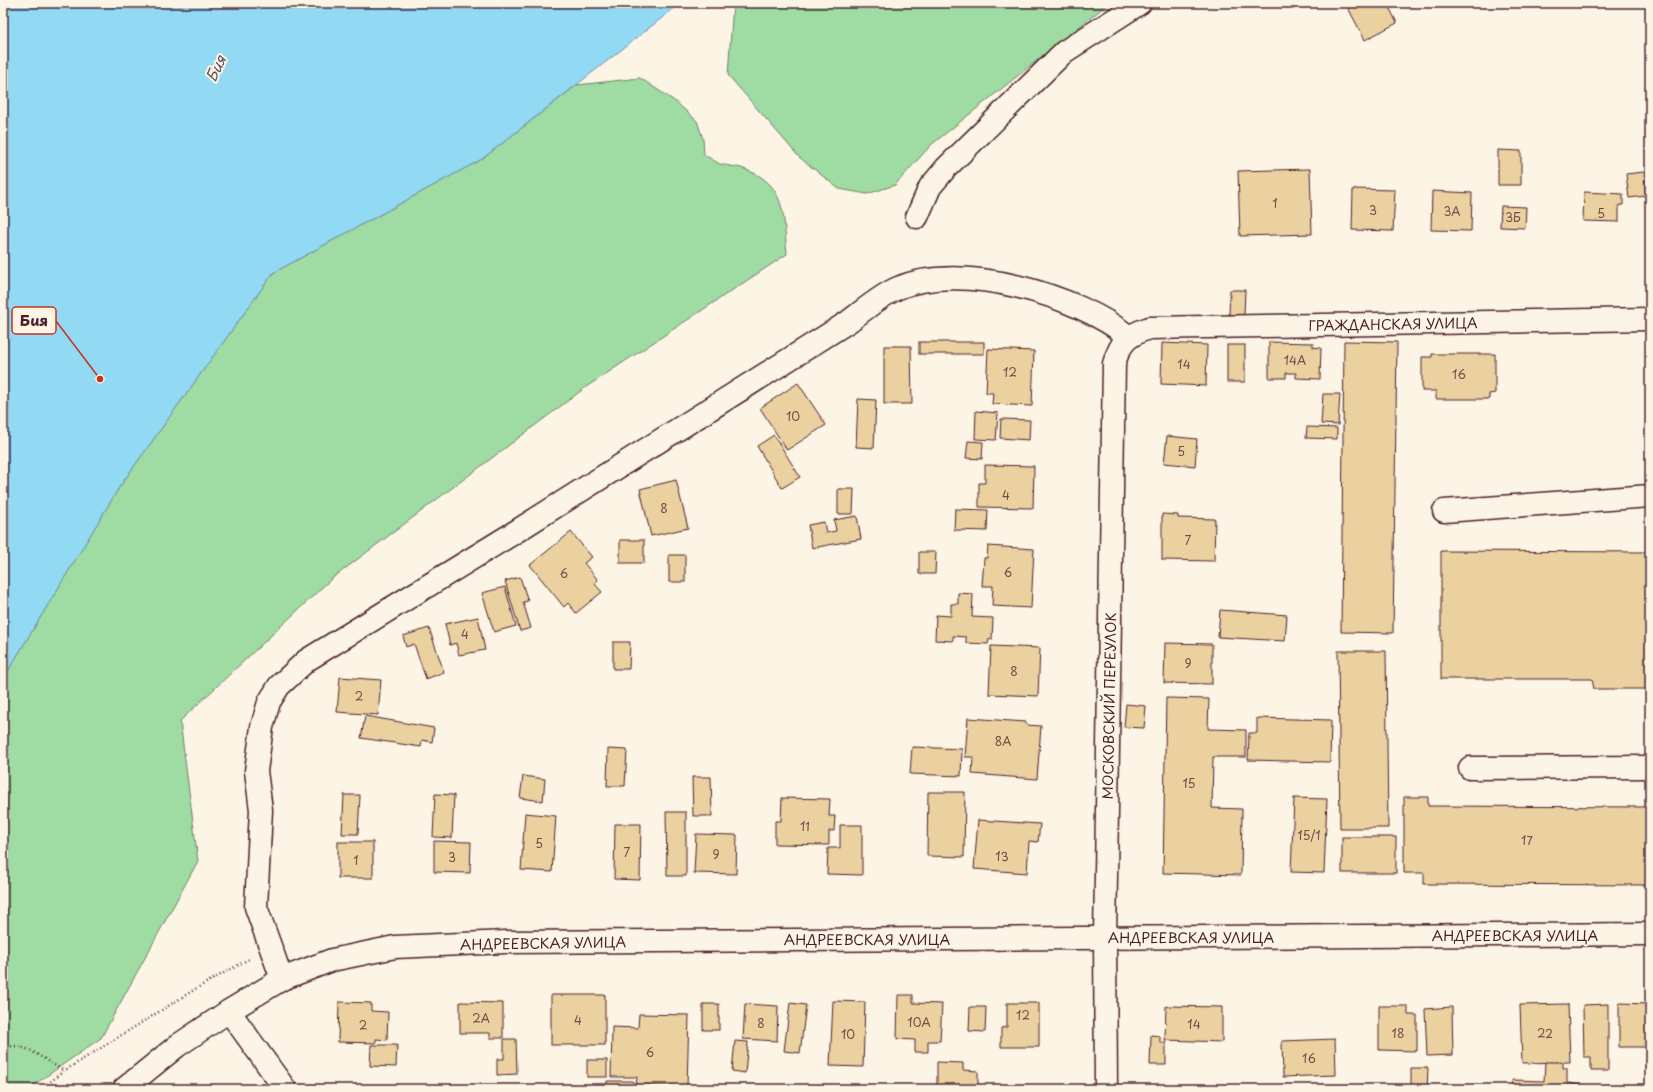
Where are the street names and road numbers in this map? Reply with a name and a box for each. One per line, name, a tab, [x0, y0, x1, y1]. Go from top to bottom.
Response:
street label: ГРАЖДАНСКАЯ УЛИЦА	[1308, 312, 1478, 336]
street label: МОСКОВСКИЙ ПЕРЕУЛОК	[1097, 612, 1121, 800]
street label: АНДРЕЕВСКАЯ УЛИЦА	[1432, 925, 1598, 946]
street label: АНДРЕЕВСКАЯ УЛИЦА	[1108, 927, 1274, 948]
street label: АНДРЕЕВСКАЯ УЛИЦА	[784, 929, 950, 950]
street label: АНДРЕЕВСКАЯ УЛИЦА	[460, 931, 627, 955]

